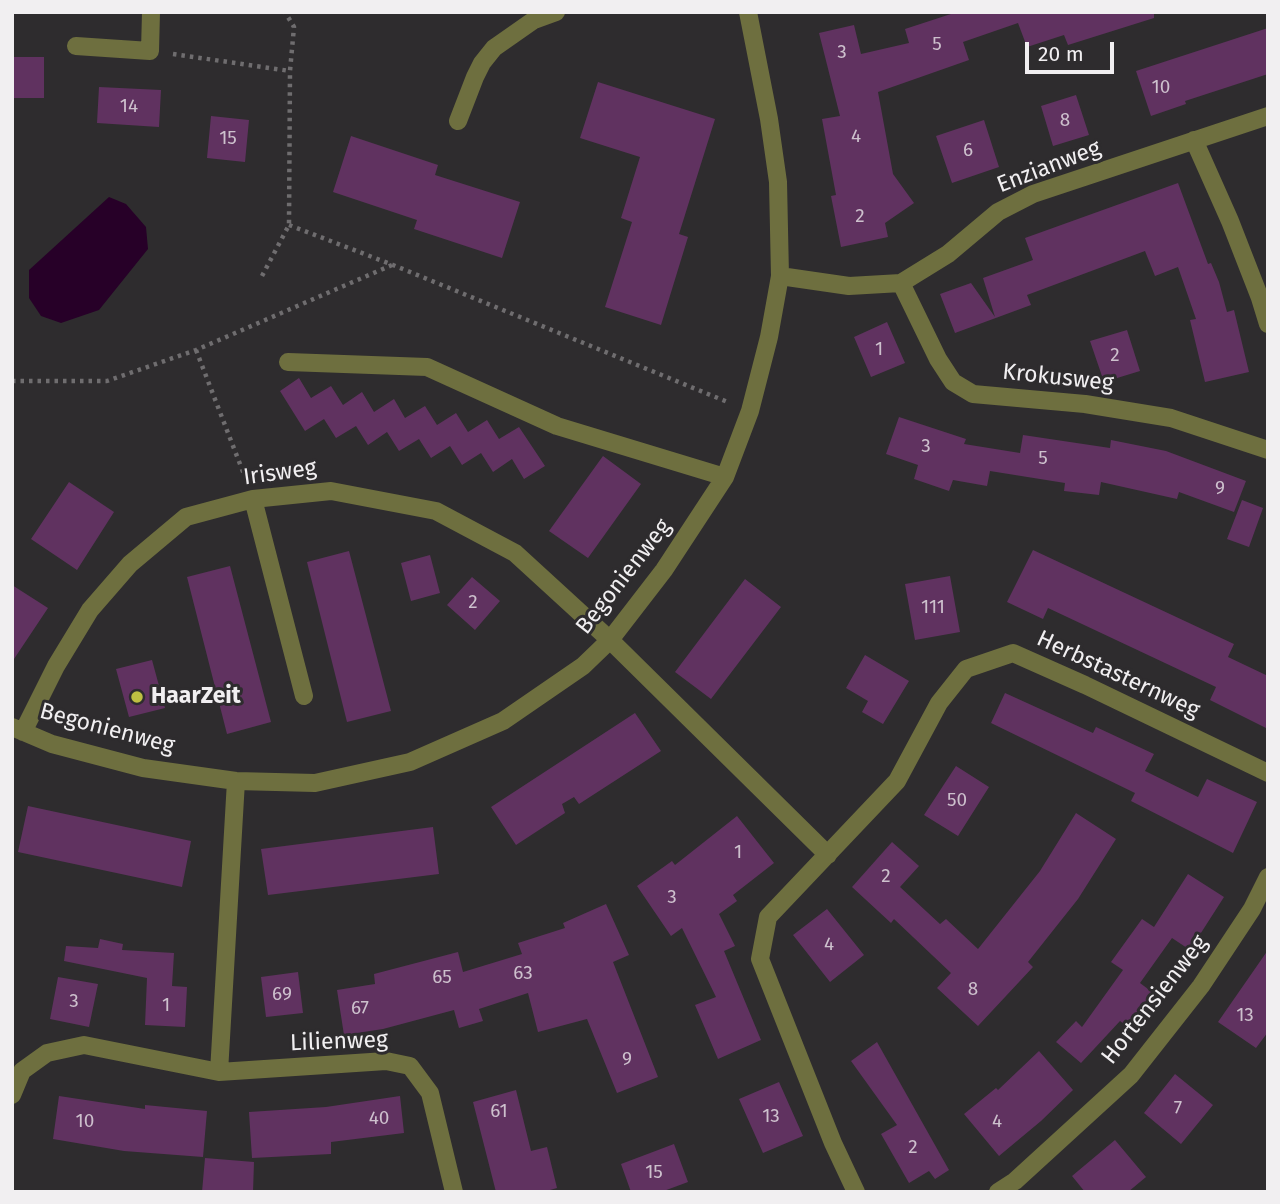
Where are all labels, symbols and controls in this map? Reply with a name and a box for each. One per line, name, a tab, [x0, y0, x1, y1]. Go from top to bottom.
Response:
scale bar	[1028, 28, 1117, 72]
house number: 5	[932, 34, 942, 56]
text: 20 m	[1038, 41, 1084, 67]
house number: 3	[837, 42, 847, 64]
house number: 10	[1152, 77, 1170, 99]
house number: 14	[120, 96, 138, 118]
house number: 8	[1060, 110, 1070, 132]
house number: 4	[851, 126, 861, 148]
house number: 15	[219, 128, 237, 150]
street label: Enzianweg	[993, 135, 1105, 199]
house number: 6	[963, 140, 973, 162]
house number: 2	[855, 206, 865, 228]
house number: 1	[875, 339, 883, 361]
house number: 2	[1110, 345, 1120, 367]
street label: Krokusweg	[1001, 358, 1115, 398]
house number: 3	[921, 436, 931, 458]
house number: 5	[1038, 448, 1048, 470]
street label: Irisweg	[242, 454, 318, 492]
house number: 9	[1215, 478, 1225, 500]
street label: Begonienweg	[570, 514, 678, 640]
house number: 2	[468, 592, 478, 614]
house number: 111	[921, 597, 945, 619]
street label: Herbstasternweg	[1032, 625, 1204, 725]
place label: HaarZeit	[151, 683, 241, 711]
marker: HaarZeit	[129, 689, 145, 705]
street label: Begonienweg	[37, 698, 177, 760]
house number: 50	[947, 790, 967, 812]
house number: 1	[734, 842, 742, 864]
house number: 2	[881, 866, 891, 888]
house number: 3	[667, 887, 677, 909]
street label: Hortensienweg	[1096, 930, 1214, 1070]
house number: 4	[824, 934, 834, 956]
house number: 63	[513, 963, 533, 985]
house number: 65	[432, 967, 452, 989]
house number: 8	[968, 979, 978, 1001]
house number: 69	[272, 984, 292, 1006]
house number: 3	[69, 991, 79, 1013]
house number: 1	[162, 995, 170, 1017]
house number: 67	[351, 998, 369, 1020]
house number: 13	[1236, 1005, 1254, 1027]
street label: Lilienweg	[289, 1026, 389, 1058]
house number: 9	[622, 1049, 632, 1071]
house number: 7	[1174, 1098, 1182, 1120]
house number: 61	[490, 1101, 508, 1123]
house number: 13	[762, 1106, 780, 1128]
house number: 40	[369, 1108, 389, 1130]
house number: 10	[76, 1111, 94, 1133]
house number: 4	[992, 1111, 1002, 1133]
house number: 2	[908, 1137, 918, 1159]
house number: 15	[645, 1162, 663, 1184]

